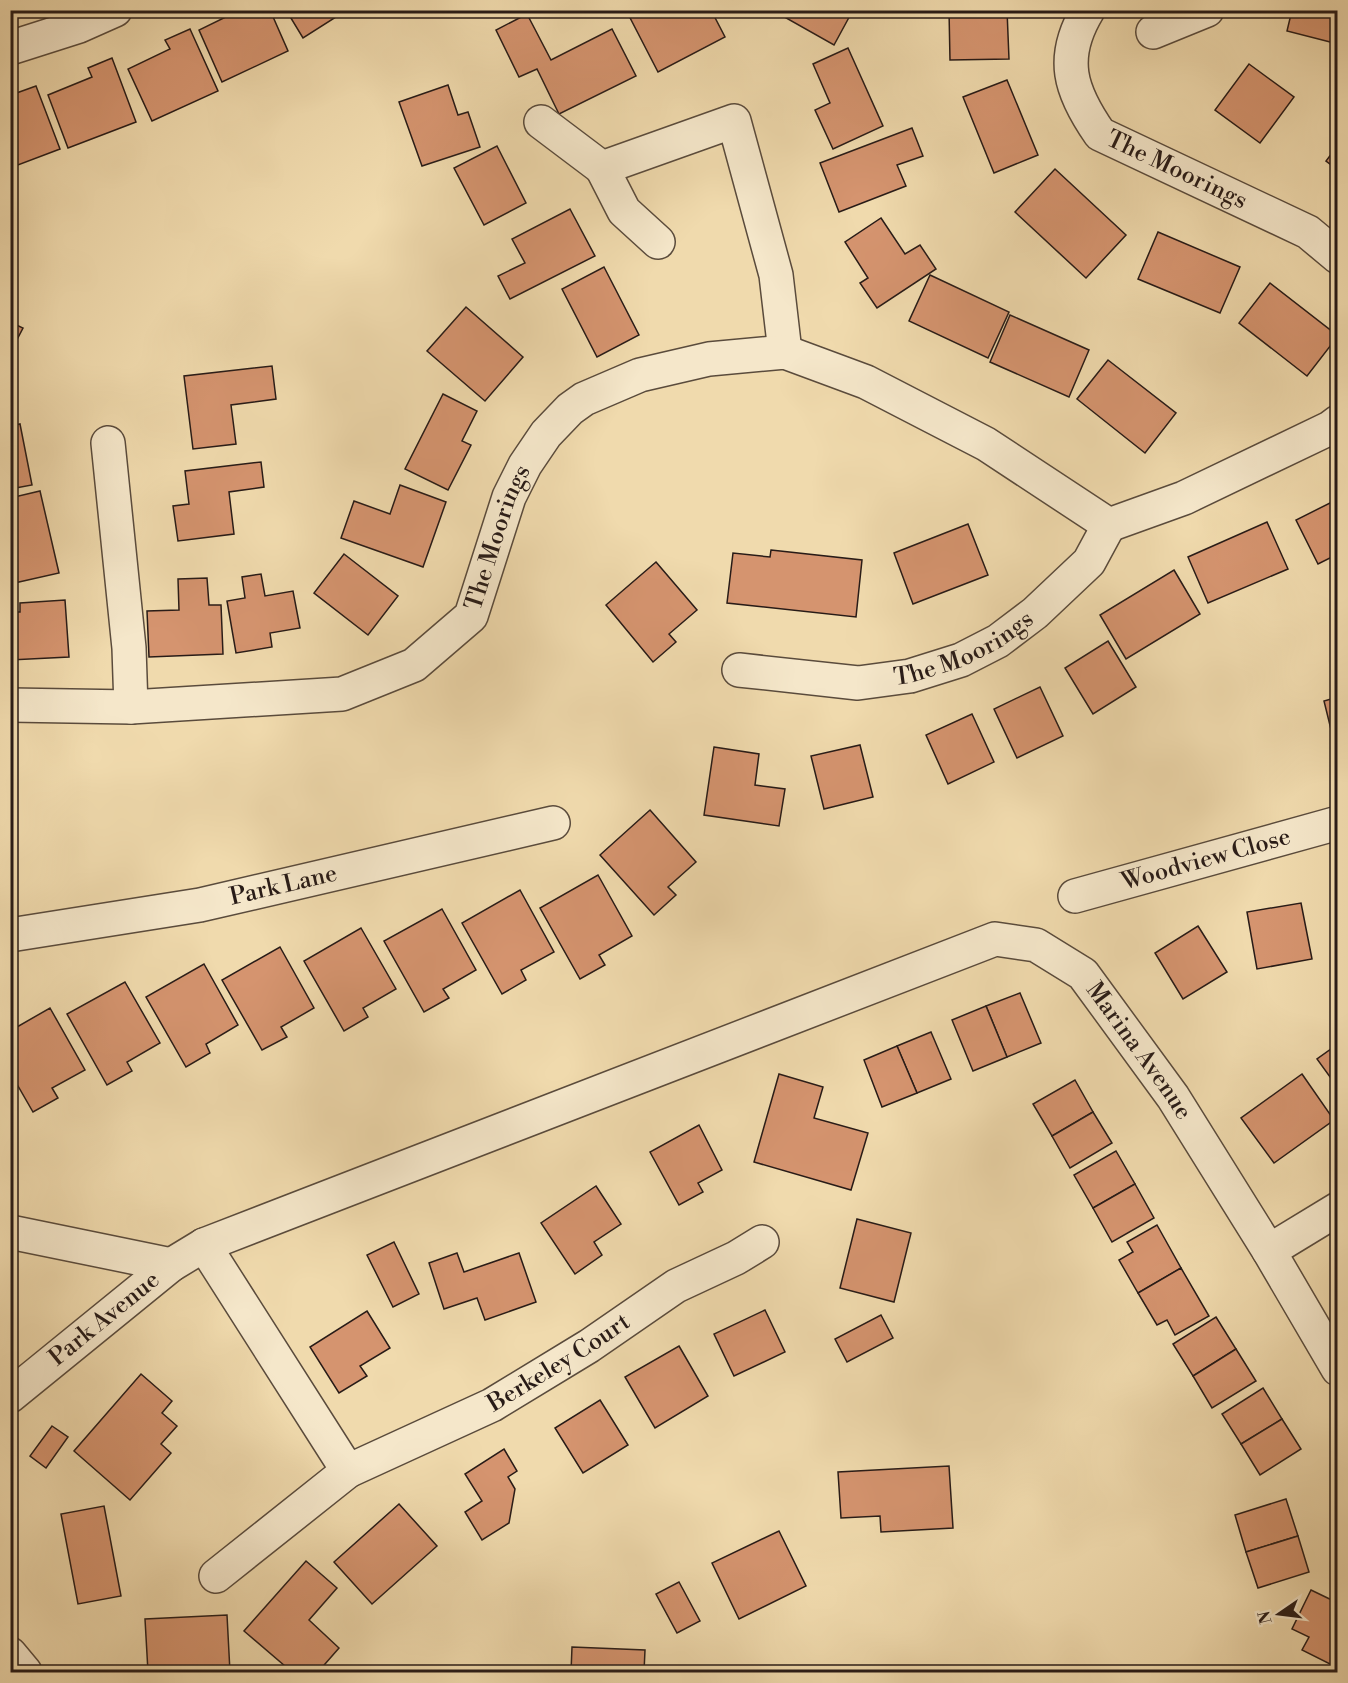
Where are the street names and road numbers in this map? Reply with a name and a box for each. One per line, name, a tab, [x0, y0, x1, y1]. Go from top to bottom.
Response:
street label: The Moorings	[1102, 124, 1252, 216]
street label: The Moorings	[459, 460, 538, 614]
street label: The Moorings	[892, 604, 1040, 693]
street label: Woodview Close	[1117, 822, 1294, 898]
street label: Park Lane	[227, 859, 340, 913]
street label: Marina Avenue	[1079, 976, 1198, 1125]
street label: Park Avenue	[43, 1265, 166, 1373]
street label: Berkeley Court	[481, 1307, 636, 1420]

